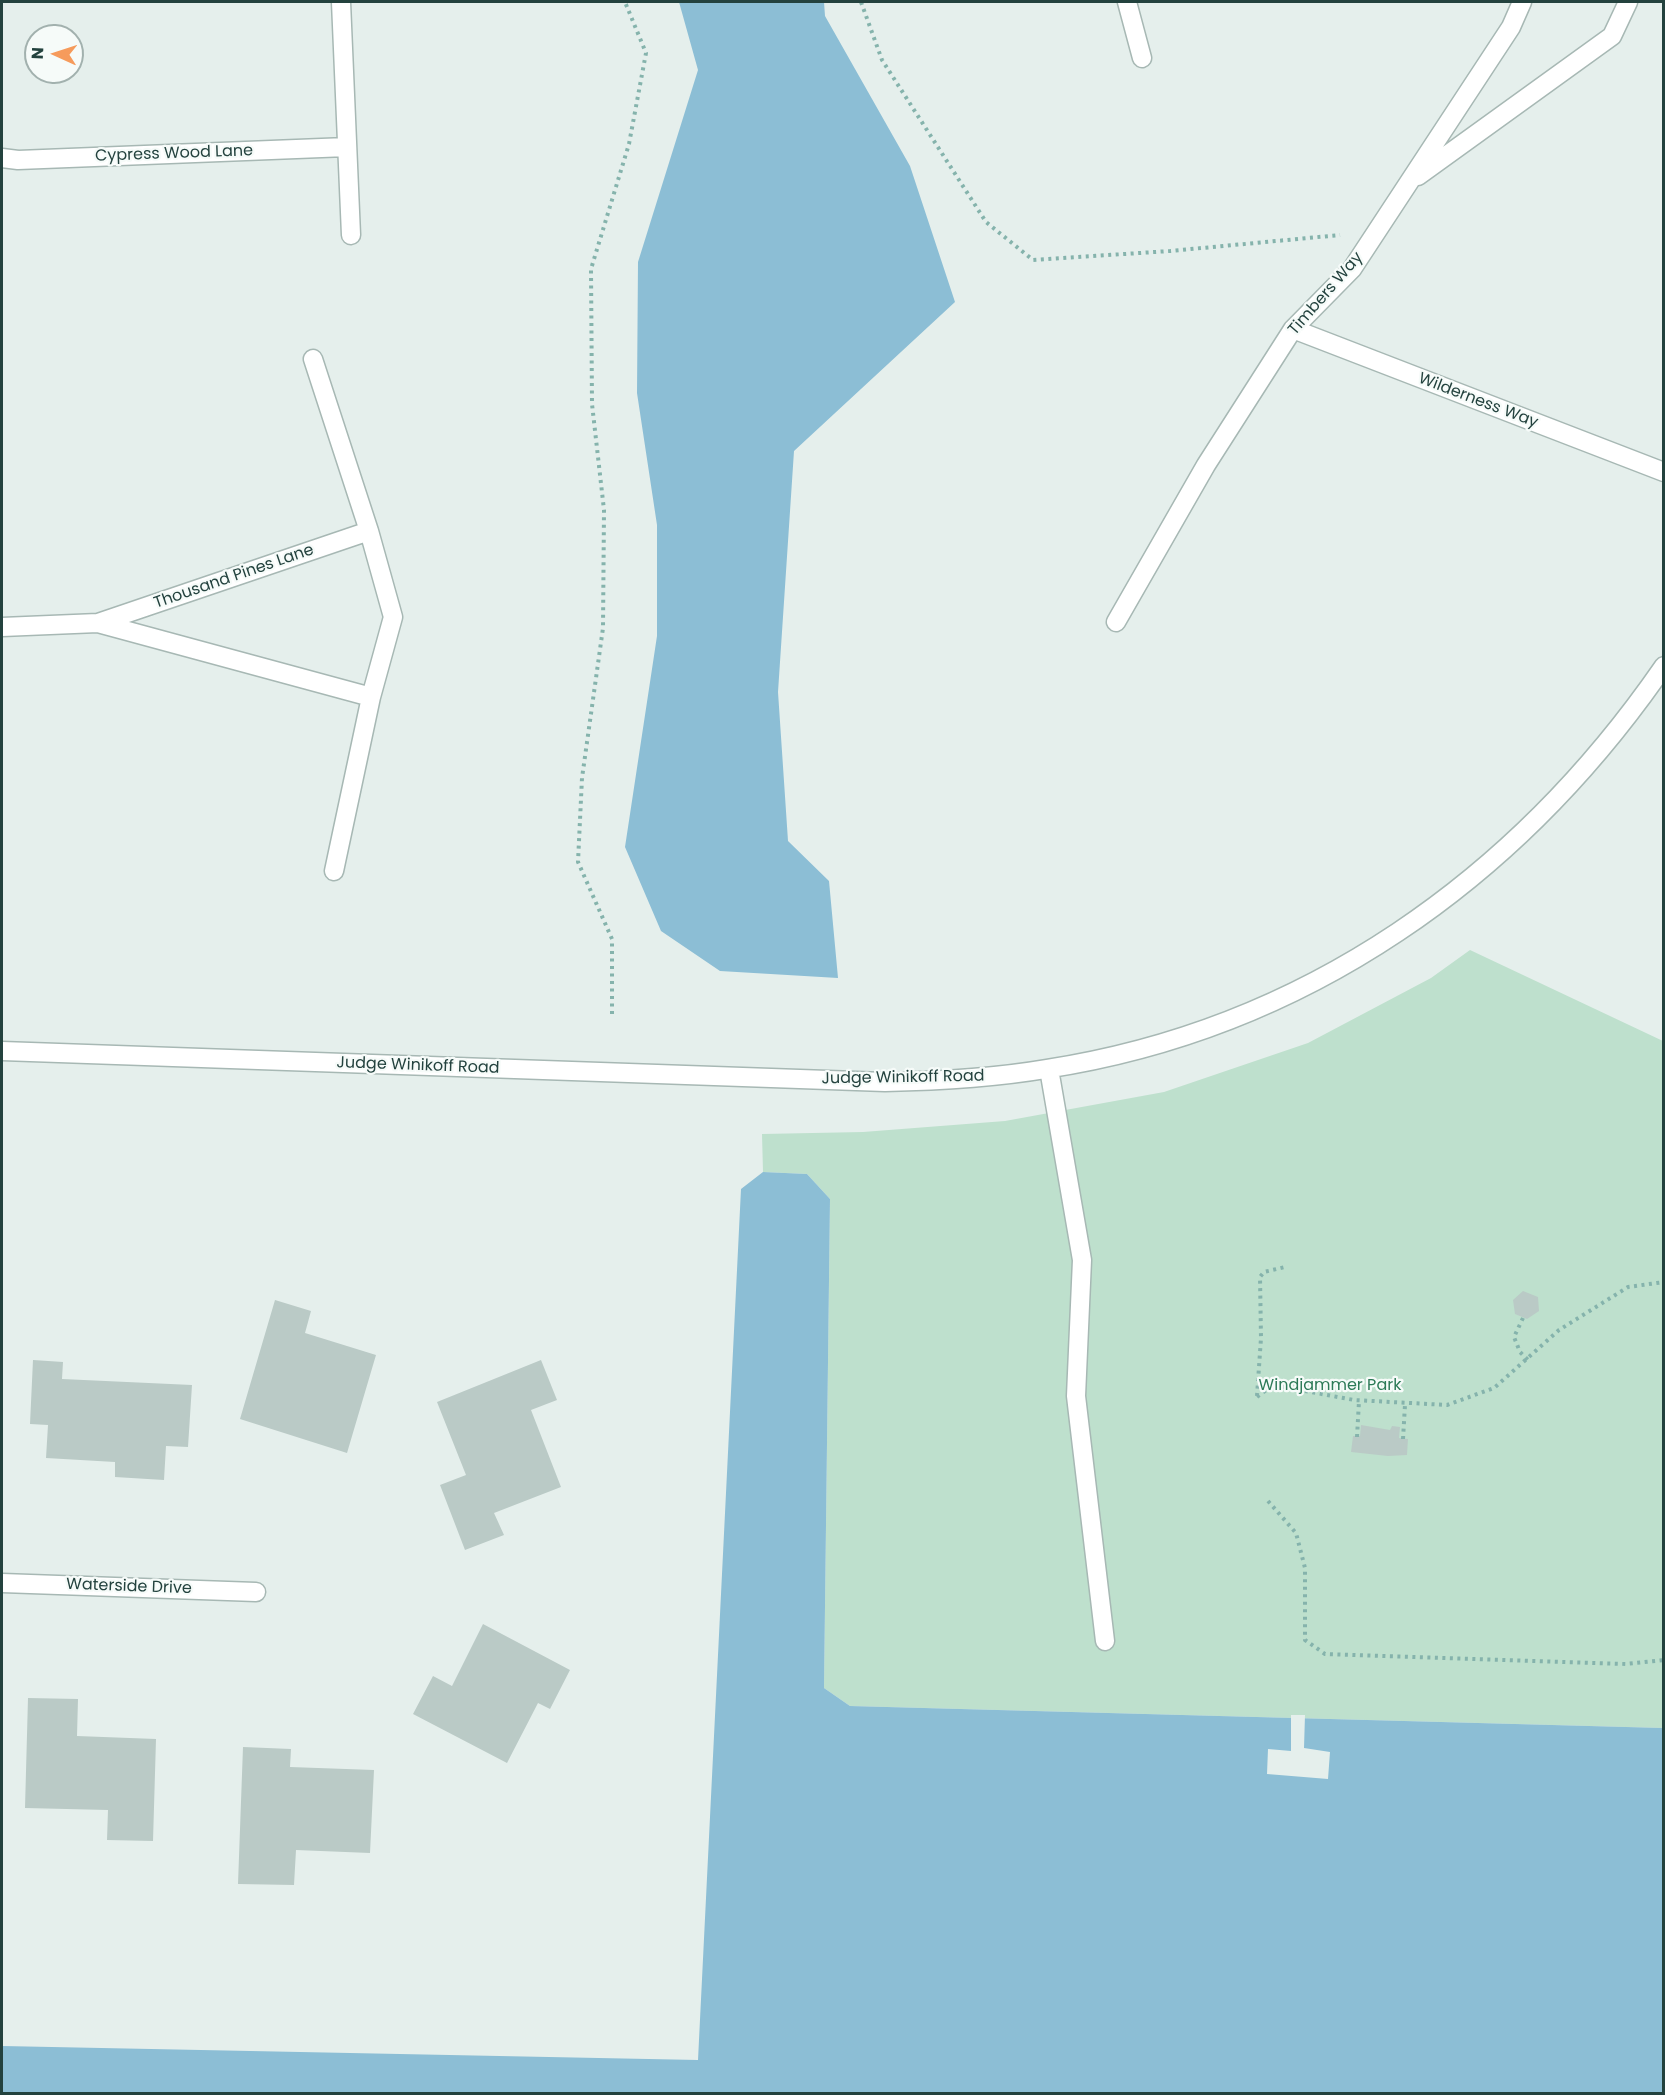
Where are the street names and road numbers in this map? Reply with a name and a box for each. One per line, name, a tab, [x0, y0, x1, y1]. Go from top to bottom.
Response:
street label: Cypress Wood Lane	[95, 142, 253, 166]
street label: Timbers Way	[1285, 249, 1367, 339]
street label: Wilderness Way	[1415, 369, 1541, 433]
street label: Thousand Pines Lane	[152, 541, 316, 613]
street label: Judge Winikoff Road	[336, 1054, 500, 1078]
street label: Judge Winikoff Road	[821, 1067, 985, 1089]
street label: Waterside Drive	[66, 1575, 192, 1599]

